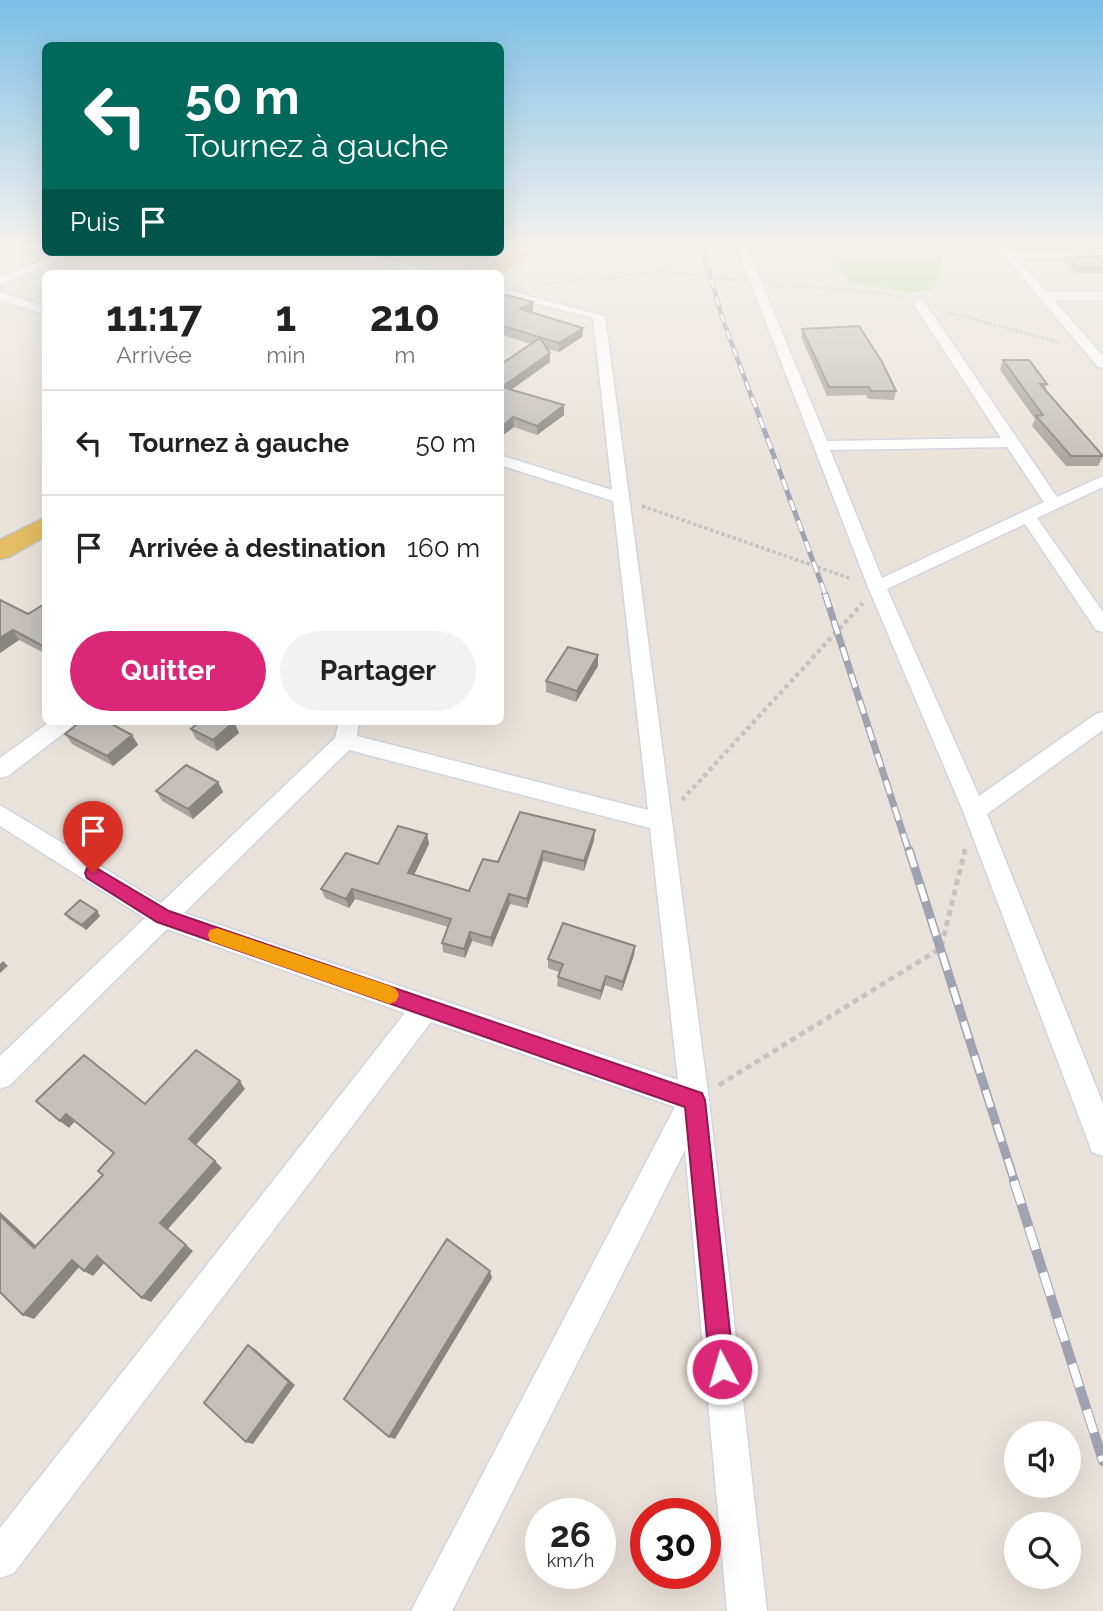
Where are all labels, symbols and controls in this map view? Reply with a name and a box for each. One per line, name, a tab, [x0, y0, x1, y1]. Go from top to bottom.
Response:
text: 50 m	[185, 68, 300, 125]
icon: left	[70, 70, 161, 161]
text: Tournez à gauche	[185, 127, 448, 164]
icon: arrive	[134, 203, 172, 241]
text: Puis	[70, 207, 120, 237]
text: 11:17	[106, 292, 202, 341]
text: 1	[276, 292, 296, 341]
text: 210	[370, 292, 440, 341]
text: Arrivée	[116, 341, 192, 368]
text: min	[266, 341, 306, 368]
text: m	[394, 341, 415, 368]
icon: left	[70, 424, 108, 462]
text: Tournez à gauche	[129, 428, 349, 458]
text: 50 m	[415, 428, 476, 458]
icon: arrive	[70, 529, 108, 567]
text: Arrivée à destination	[129, 533, 386, 563]
text: 160 m	[407, 533, 480, 563]
button: Quitter	[70, 631, 266, 711]
button: Partager	[280, 631, 476, 711]
pin	[63, 801, 123, 873]
icon: arrive	[74, 812, 112, 850]
position arrow	[685, 1332, 759, 1406]
map controls	[1004, 1421, 1081, 1589]
button: sound	[1004, 1421, 1081, 1498]
speed limit sign: 30	[630, 1498, 721, 1589]
button: search	[1004, 1512, 1081, 1589]
text: 26	[550, 1514, 591, 1555]
text: km/h	[547, 1550, 594, 1571]

